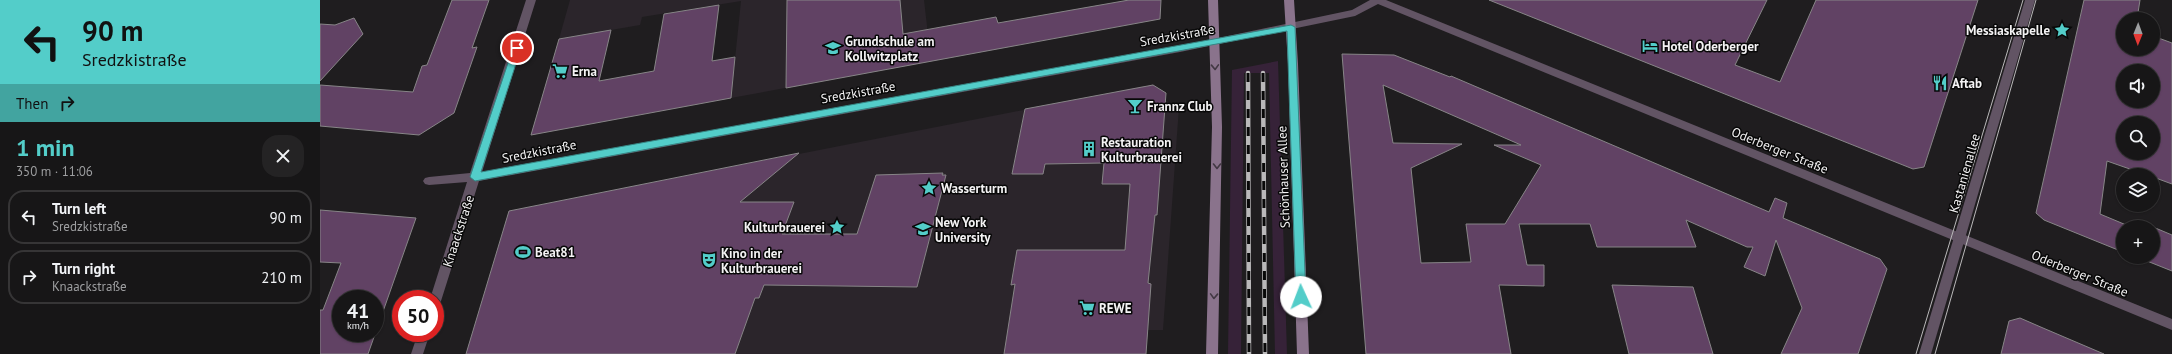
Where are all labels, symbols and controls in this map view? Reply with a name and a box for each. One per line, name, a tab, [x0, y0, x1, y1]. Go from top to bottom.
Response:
text: 90 m	[82, 12, 143, 49]
north arrow	[2116, 12, 2160, 56]
map controls	[2116, 12, 2160, 264]
icon: left	[16, 16, 68, 68]
street label: Sredzkistraße	[1138, 21, 1216, 50]
place icon: Messiaskapelle	[2053, 21, 2071, 39]
place label: Messiaskapelle	[1966, 22, 2050, 39]
pin	[500, 31, 534, 65]
place label: Grundschule am Kollwitzplatz	[845, 33, 934, 65]
icon: arrive	[506, 37, 528, 59]
hotel icon: Hotel Oderberger	[1641, 37, 1659, 55]
place label: Hotel Oderberger	[1662, 38, 1759, 55]
school or university icon: Grundschule am Kollwitzplatz	[824, 39, 842, 57]
text: Sredzkistraße	[82, 48, 187, 71]
supermarket icon: Erna	[551, 62, 569, 80]
place label: Erna	[572, 63, 597, 80]
one-way arrow	[1211, 64, 1219, 70]
button: sound	[2116, 64, 2160, 108]
restaurant icon: Aftab	[1931, 74, 1949, 92]
place label: Aftab	[1952, 75, 1982, 92]
street label: Sredzkistraße	[819, 78, 897, 107]
icon: right	[56, 92, 78, 114]
text: Then	[16, 94, 48, 113]
bar icon: Frannz Club	[1126, 97, 1144, 115]
place label: Frannz Club	[1147, 98, 1213, 115]
button: search	[2116, 116, 2160, 160]
street label: Oderberger Straße	[1729, 123, 1831, 178]
street label: Schönhauser Allee	[1273, 126, 1294, 228]
street label: Kastanienallee	[1945, 131, 1984, 215]
text: 1 min	[16, 132, 75, 163]
place label: Restauration Kulturbrauerei	[1101, 134, 1182, 166]
button: close	[262, 135, 304, 177]
street label: Sredzkistraße	[500, 136, 578, 167]
building icon: Restauration Kulturbrauerei	[1080, 140, 1098, 158]
text: 350 m · 11:06	[16, 163, 93, 180]
one-way arrow	[1212, 163, 1221, 169]
button: layers	[2116, 168, 2160, 212]
place icon: Wasserturm	[920, 179, 938, 197]
place label: Wasserturm	[941, 180, 1007, 197]
street label: Knaackstraße	[439, 193, 478, 269]
text: Turn left	[52, 199, 106, 218]
icon: left	[18, 206, 40, 228]
text: 90 m	[269, 208, 302, 227]
place label: New York University	[935, 214, 991, 246]
text: Sredzkistraße	[52, 218, 128, 235]
place icon: Kulturbrauerei	[828, 218, 846, 236]
place label: Kulturbrauerei	[744, 219, 825, 236]
school or university icon: New York University	[914, 220, 932, 238]
button: +	[2116, 220, 2160, 264]
sports icon: Beat81	[514, 243, 532, 261]
place label: Beat81	[535, 244, 575, 261]
place label: Kino in der Kulturbrauerei	[721, 245, 802, 277]
street label: Oderberger Straße	[2029, 246, 2131, 301]
theatre icon: Kino in der Kulturbrauerei	[700, 251, 718, 269]
text: Turn right	[52, 259, 115, 278]
icon: right	[18, 266, 40, 288]
text: 210 m	[261, 268, 302, 287]
position arrow	[1280, 276, 1322, 318]
text: Knaackstraße	[52, 278, 127, 295]
speed limit sign: 50	[392, 290, 444, 342]
one-way arrow	[1210, 293, 1218, 299]
text: 41	[347, 298, 369, 324]
supermarket icon: REWE	[1078, 299, 1096, 317]
place label: REWE	[1099, 300, 1132, 317]
text: km/h	[347, 319, 369, 332]

